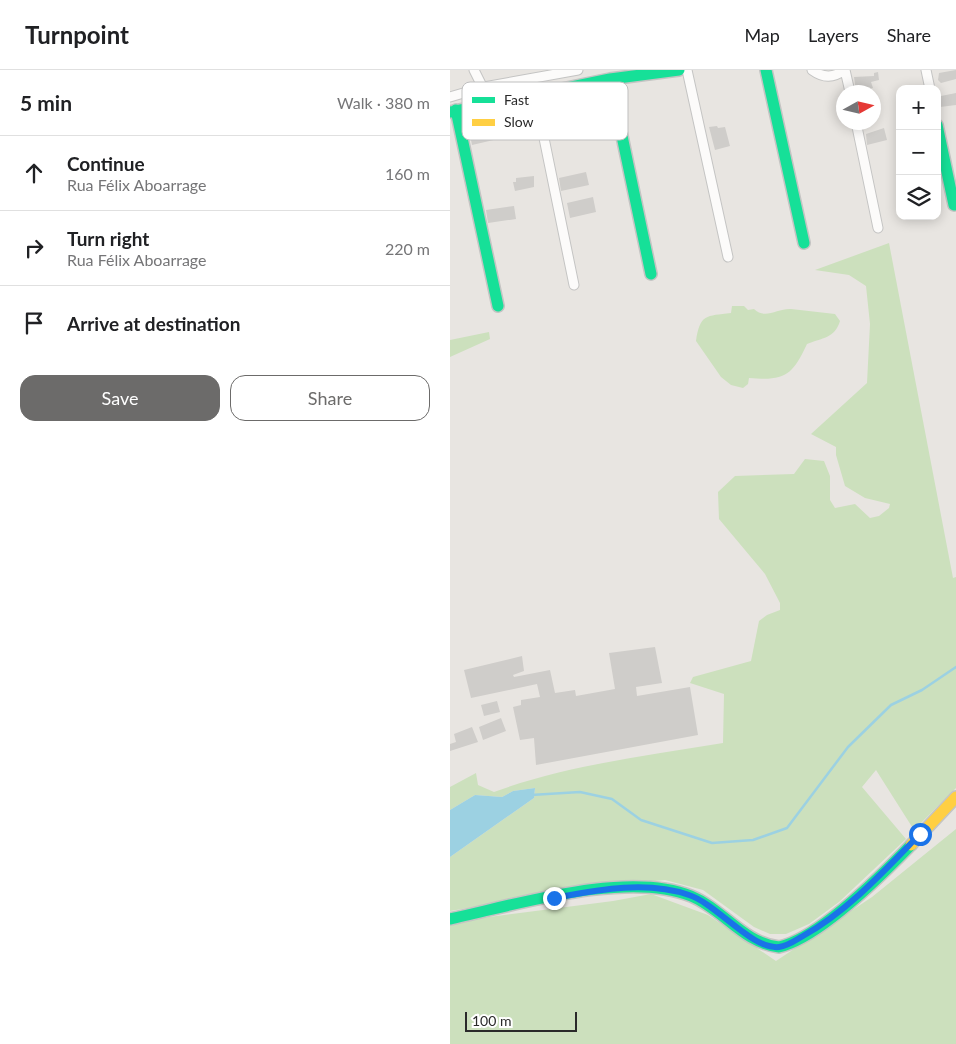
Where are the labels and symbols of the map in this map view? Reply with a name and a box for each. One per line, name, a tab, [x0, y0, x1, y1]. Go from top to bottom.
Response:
legend	[462, 82, 628, 140]
north arrow	[836, 85, 881, 130]
text: Fast	[504, 91, 529, 108]
text: Slow	[504, 113, 534, 130]
route start	[909, 823, 932, 846]
route end	[543, 887, 566, 910]
scale bar	[465, 1009, 578, 1032]

